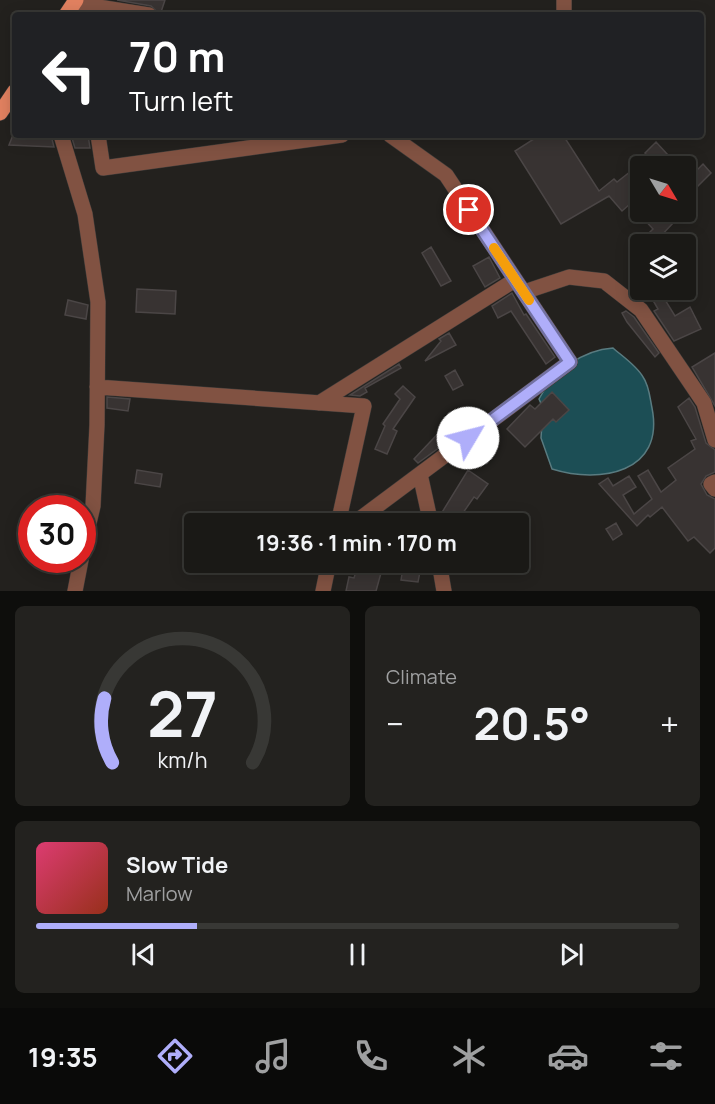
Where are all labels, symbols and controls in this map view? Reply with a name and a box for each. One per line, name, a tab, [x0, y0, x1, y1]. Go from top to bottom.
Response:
text: 70 m	[129, 27, 225, 85]
icon: left	[30, 36, 108, 114]
text: Turn left	[129, 82, 233, 119]
north arrow	[630, 156, 696, 222]
map controls	[630, 156, 696, 300]
pin	[443, 184, 494, 235]
icon: arrive	[452, 193, 485, 226]
button: layers	[630, 234, 696, 300]
position arrow	[436, 406, 500, 470]
speed limit sign: 30	[18, 495, 96, 573]
text: 19:36 · 1 min · 170 m	[256, 528, 457, 558]
text: Climate	[386, 663, 457, 690]
text: 27	[147, 670, 218, 756]
text: 20.5°	[474, 692, 590, 754]
text: −	[386, 701, 404, 746]
text: +	[660, 701, 679, 746]
text: km/h	[158, 745, 207, 774]
text: Slow Tide	[126, 850, 228, 880]
text: Marlow	[126, 880, 193, 907]
icon: previous	[127, 938, 160, 971]
icon: pause	[341, 938, 374, 971]
icon: next	[555, 938, 588, 971]
icon: directions	[154, 1035, 196, 1077]
icon: music	[252, 1035, 294, 1077]
icon: phone	[350, 1035, 392, 1077]
icon: climate	[448, 1035, 490, 1077]
icon: car	[547, 1035, 589, 1077]
icon: filters	[645, 1035, 687, 1077]
text: 19:35	[28, 1038, 98, 1075]

